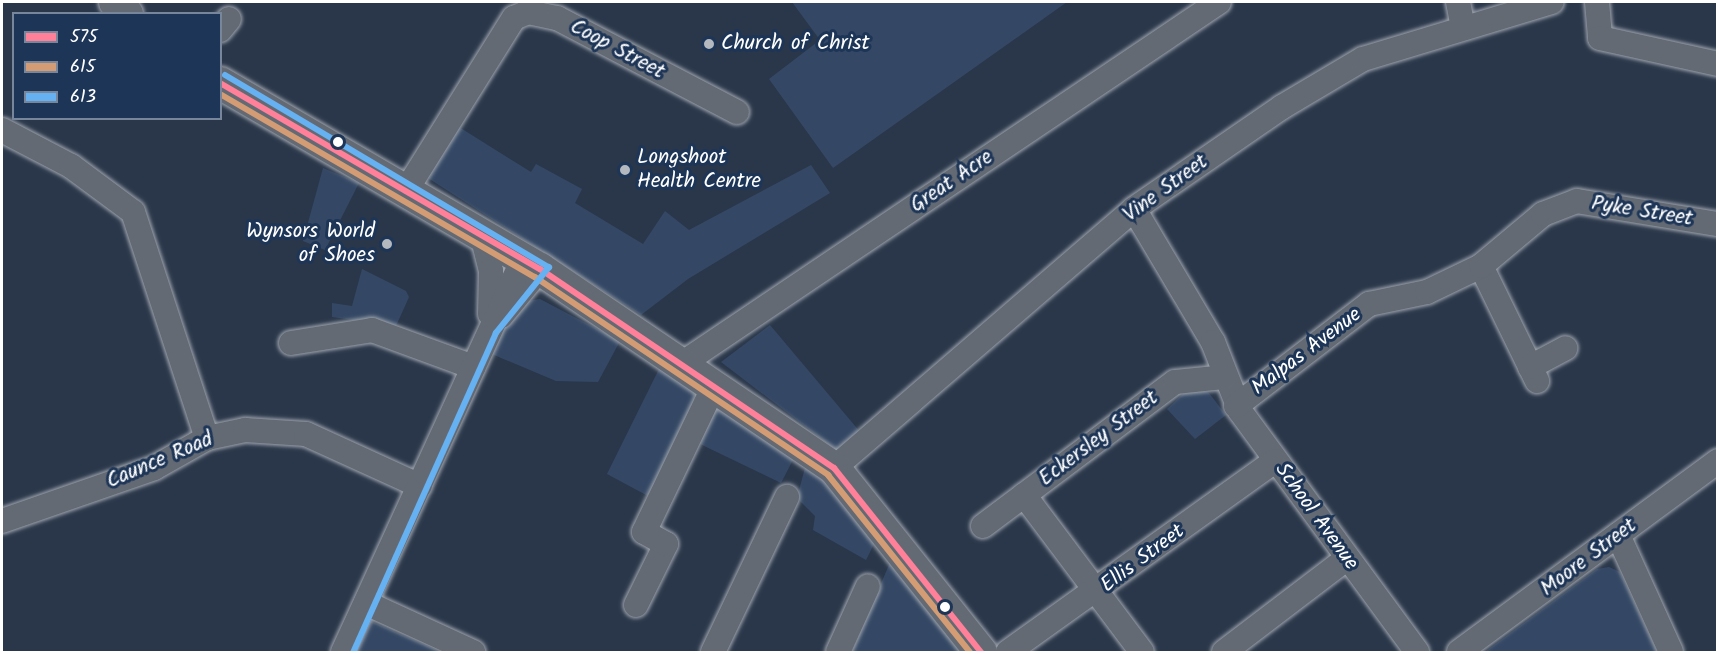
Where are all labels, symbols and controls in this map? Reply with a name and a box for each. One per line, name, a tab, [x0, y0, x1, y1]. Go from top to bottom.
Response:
legend	[12, 12, 222, 120]
street label: Coop Street	[565, 15, 669, 85]
text: 575	[70, 23, 98, 52]
place label: Church of Christ	[721, 31, 870, 57]
marker: Church of Christ	[702, 37, 716, 51]
text: 615	[70, 53, 95, 82]
text: 613	[70, 83, 96, 112]
unlabelled marker	[332, 136, 344, 148]
place label: Longshoot Health Centre	[637, 145, 761, 195]
street label: Great Acre	[906, 145, 998, 219]
street label: Vine Street	[1119, 150, 1213, 228]
marker: Longshoot Health Centre	[618, 163, 632, 177]
street label: Pyke Street	[1590, 192, 1694, 232]
place label: Wynsors World of Shoes	[246, 219, 375, 269]
marker: Wynsors World of Shoes	[380, 237, 394, 251]
street label: Malpas Avenue	[1247, 303, 1367, 401]
street label: Eckersley Street	[1034, 386, 1164, 492]
street label: Caunce Road	[103, 427, 217, 495]
street label: School Avenue	[1269, 459, 1363, 575]
street label: Moore Street	[1536, 514, 1642, 602]
street label: Ellis Street	[1096, 519, 1190, 599]
unlabelled marker	[939, 601, 951, 613]

